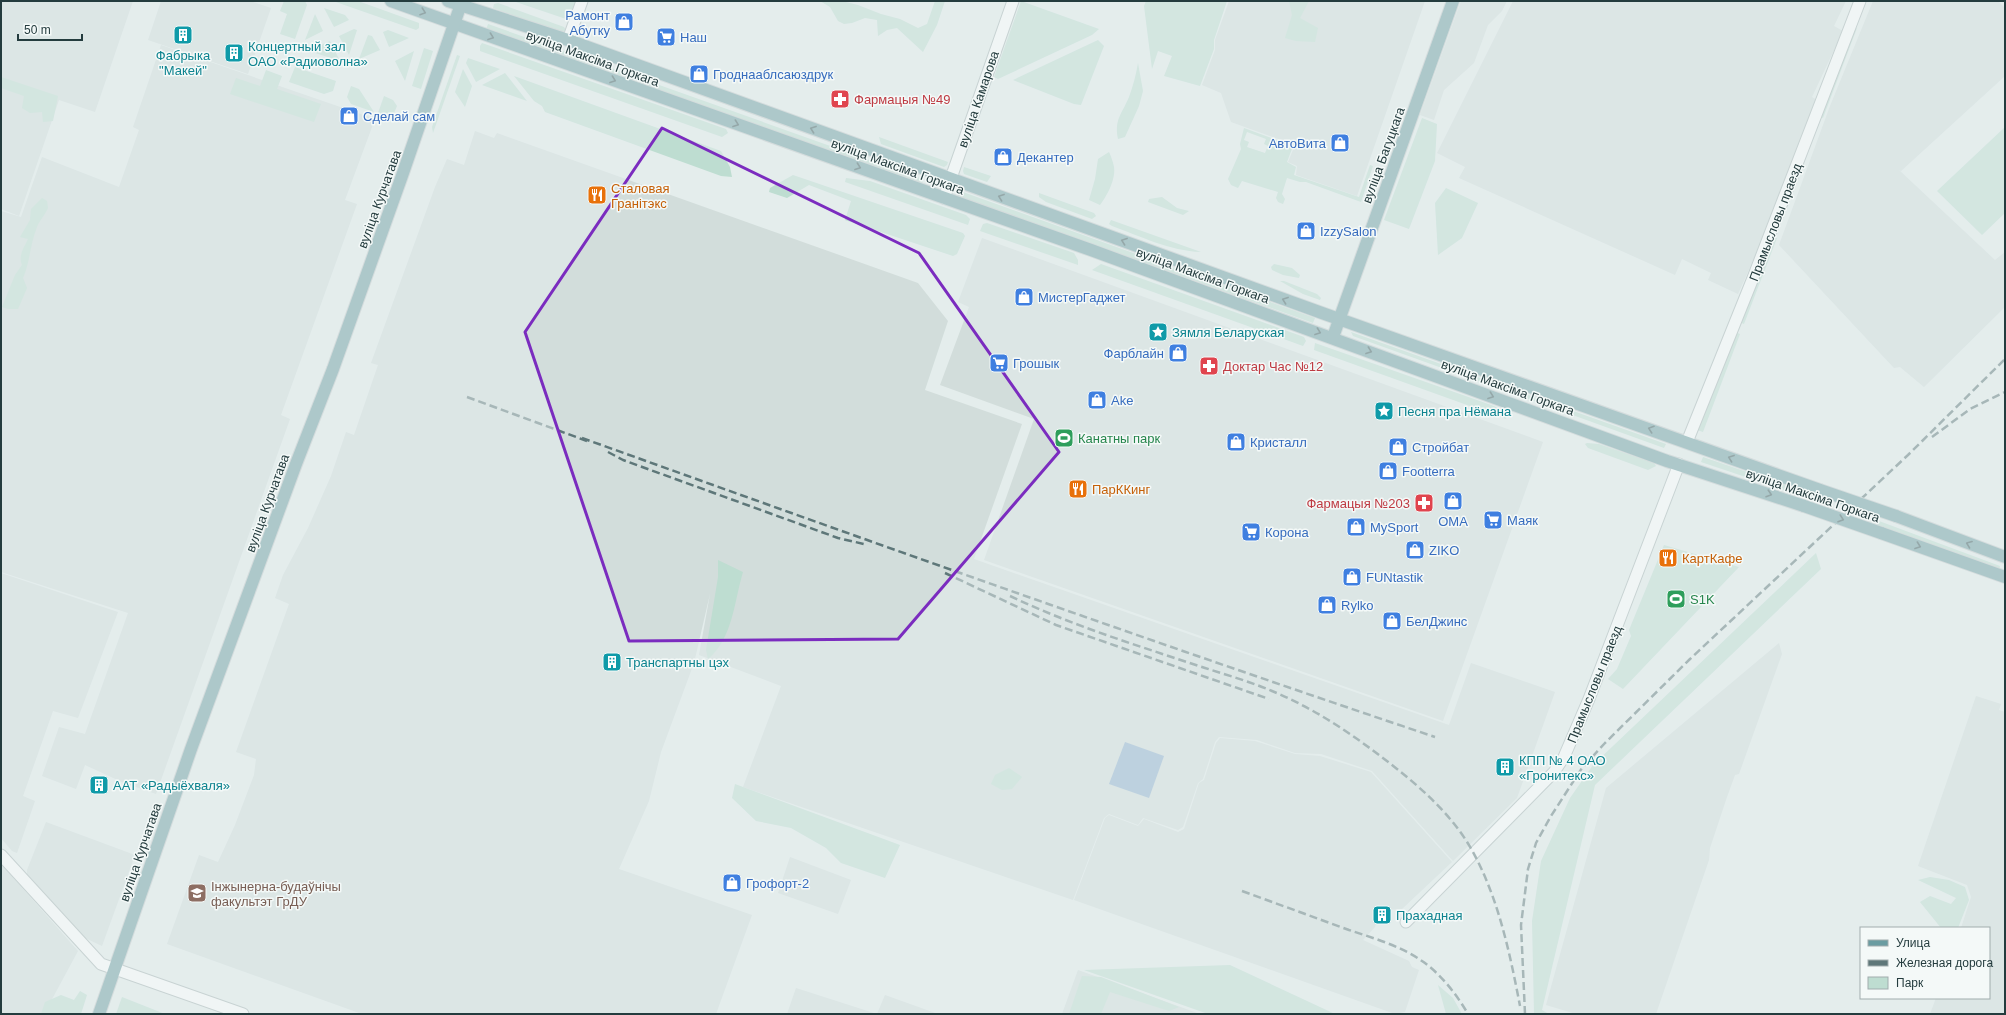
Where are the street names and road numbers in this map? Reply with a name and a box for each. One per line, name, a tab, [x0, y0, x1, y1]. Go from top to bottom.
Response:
street label: вуліца Максіма Горкага	[524, 27, 662, 90]
street label: вуліца Камарова	[955, 48, 1002, 149]
street label: вуліца Багуцкага	[1359, 104, 1408, 205]
street label: вуліца Максіма Горкага	[829, 135, 967, 198]
street label: вуліца Курчатава	[355, 147, 404, 250]
street label: Прамысловы праезд	[1746, 161, 1805, 283]
street label: вуліца Максіма Горкага	[1134, 244, 1272, 307]
street label: вуліца Максіма Горкага	[1439, 356, 1577, 419]
street label: вуліца Курчатава	[243, 451, 292, 554]
street label: вуліца Максіма Горкага	[1744, 466, 1882, 526]
street label: Прамысловы праезд	[1564, 623, 1625, 745]
street label: вуліца Курчатава	[117, 800, 165, 903]

